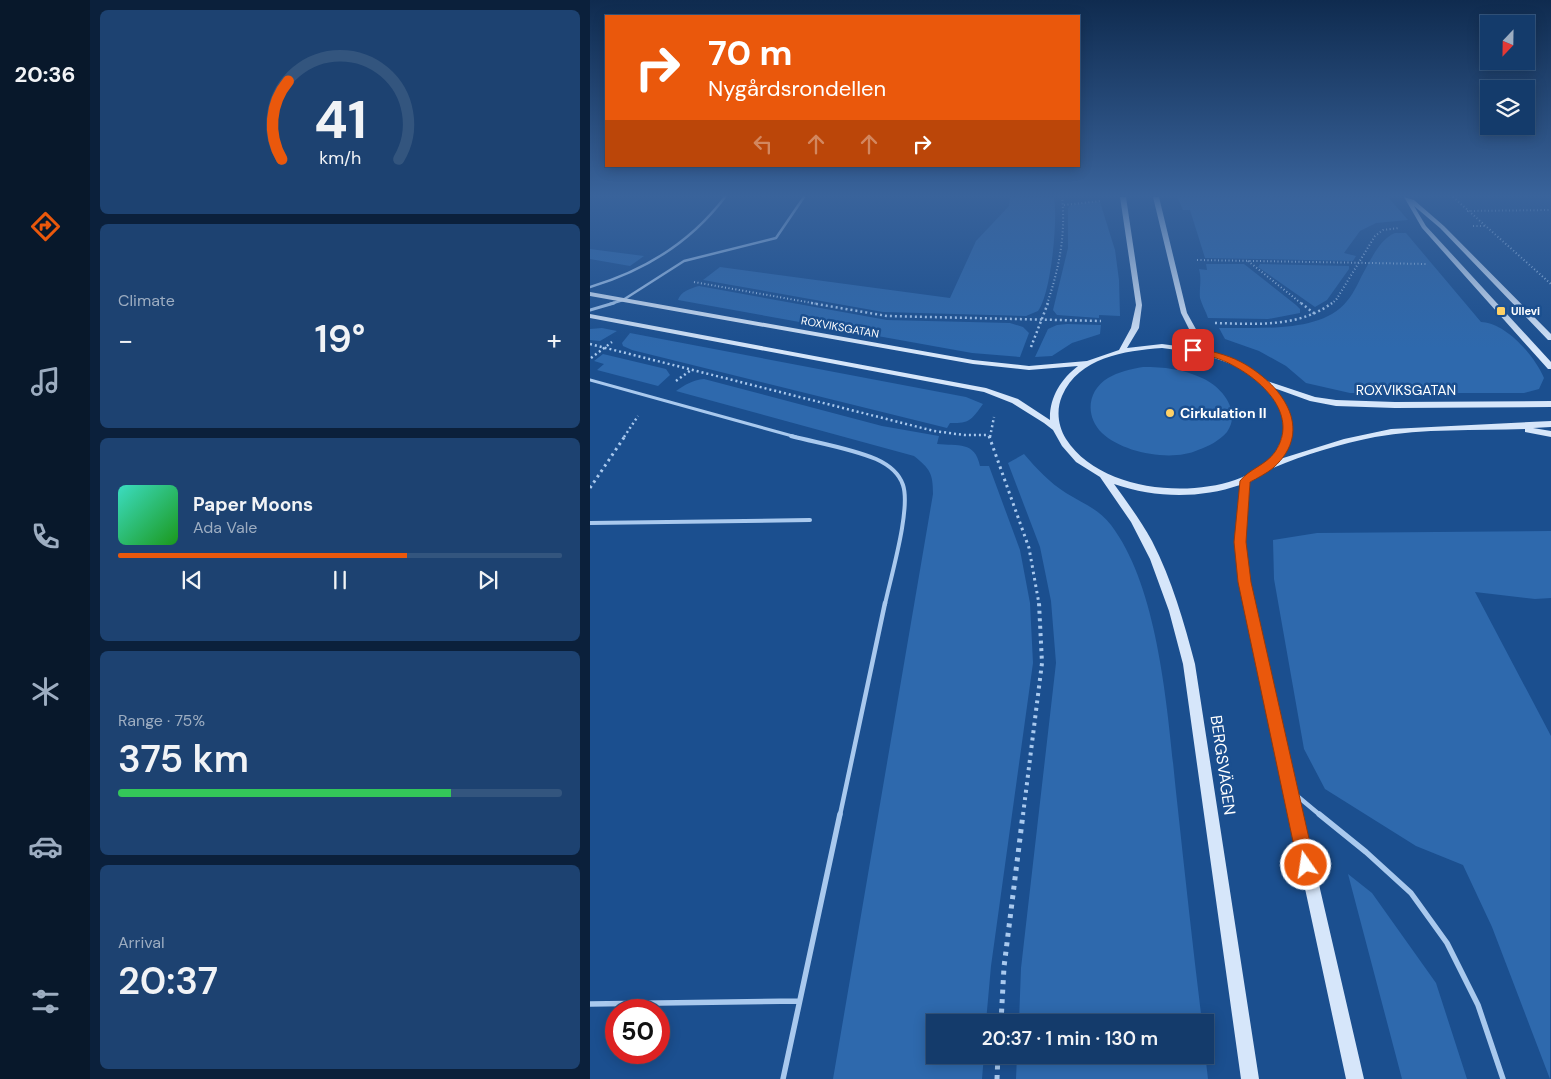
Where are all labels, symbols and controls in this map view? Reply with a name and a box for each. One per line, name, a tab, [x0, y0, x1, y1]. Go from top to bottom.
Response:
north arrow	[1480, 15, 1535, 70]
map controls	[1480, 15, 1535, 135]
text: 70 m	[708, 30, 792, 76]
icon: right	[625, 35, 690, 100]
text: 20:36	[15, 60, 75, 89]
text: Nygårdsrondellen	[708, 74, 886, 103]
button: layers	[1480, 80, 1535, 135]
text: 41	[314, 86, 366, 154]
icon: left	[749, 130, 777, 158]
icon: ahead	[802, 130, 830, 158]
icon: ahead	[855, 130, 883, 158]
icon: right	[908, 130, 936, 158]
text: km/h	[319, 146, 361, 170]
icon: directions	[28, 209, 63, 244]
text: Climate	[118, 290, 175, 311]
place label: Ullevi	[1511, 304, 1540, 318]
marker: Ullevi	[1495, 305, 1507, 317]
street label: ROXVIKSGATAN	[800, 313, 880, 341]
text: 19°	[315, 314, 365, 364]
text: −	[118, 322, 133, 359]
text: +	[547, 322, 562, 359]
pin	[1172, 329, 1214, 371]
icon: arrive	[1179, 336, 1207, 364]
icon: music	[28, 364, 63, 399]
street label: ROXVIKSGATAN	[1356, 381, 1456, 399]
place label: Cirkulation II	[1180, 404, 1266, 422]
marker: Cirkulation II	[1164, 407, 1176, 419]
text: Paper Moons	[193, 492, 313, 517]
text: Ada Vale	[193, 517, 257, 538]
icon: phone	[28, 519, 63, 554]
icon: previous	[178, 566, 206, 594]
icon: pause	[326, 566, 354, 594]
icon: next	[474, 566, 502, 594]
icon: climate	[28, 674, 63, 709]
text: Range · 75%	[118, 710, 205, 731]
street label: BERGSVÄGEN	[1206, 714, 1240, 816]
text: 375 km	[118, 734, 249, 784]
icon: car	[28, 829, 63, 864]
position arrow	[1279, 838, 1331, 890]
text: Arrival	[118, 932, 165, 953]
text: 20:37	[118, 956, 218, 1006]
icon: filters	[28, 984, 63, 1019]
speed limit sign: 50	[605, 999, 670, 1064]
text: 20:37 · 1 min · 130 m	[982, 1026, 1158, 1051]

